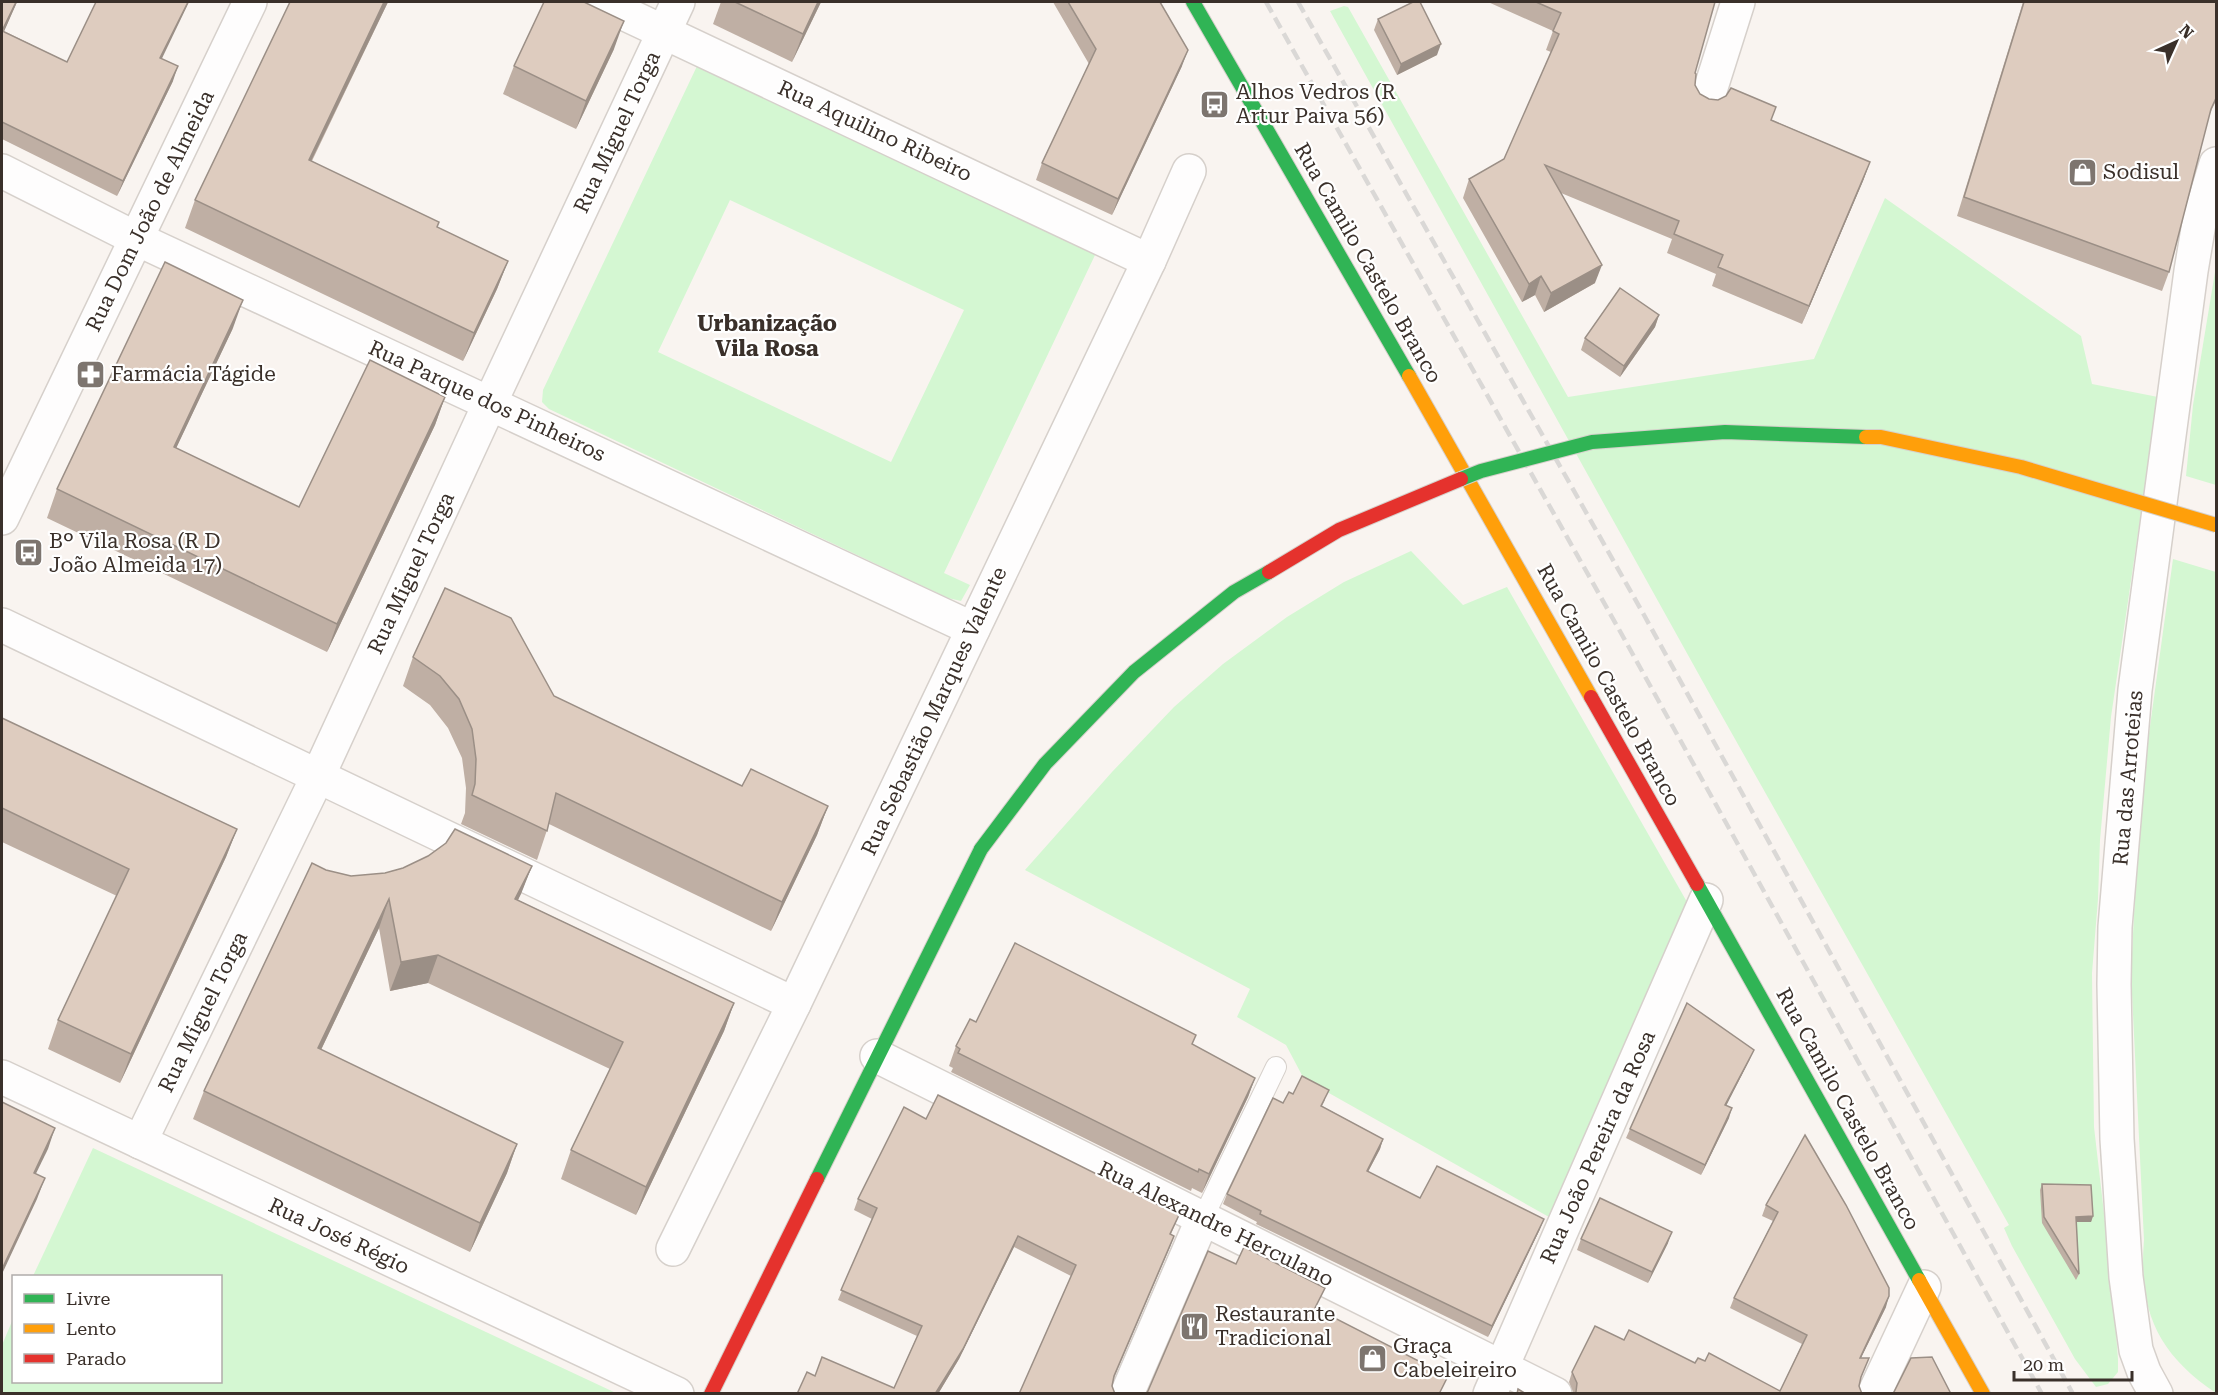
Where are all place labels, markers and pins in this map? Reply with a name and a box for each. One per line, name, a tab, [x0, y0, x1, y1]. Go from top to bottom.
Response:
place label: Alhos Vedros (R Artur Paiva 56)	[1236, 80, 1396, 128]
bus stop icon: Alhos Vedros (R Artur Paiva 56)	[1199, 88, 1231, 120]
shop icon: Sodisul	[2066, 156, 2098, 188]
place label: Sodisul	[2103, 160, 2180, 184]
pharmacy icon: Farmácia Tágide	[74, 358, 106, 390]
place label: Farmácia Tágide	[111, 362, 276, 386]
place label: Bº Vila Rosa (R D João Almeida 17)	[49, 529, 222, 577]
bus stop icon: Bº Vila Rosa (R D João Almeida 17)	[12, 537, 44, 569]
place label: Restaurante Tradicional	[1215, 1302, 1335, 1350]
restaurant icon: Restaurante Tradicional	[1178, 1310, 1210, 1342]
place label: Graça Cabeleireiro	[1393, 1334, 1517, 1382]
shop icon: Graça Cabeleireiro	[1356, 1342, 1388, 1374]

